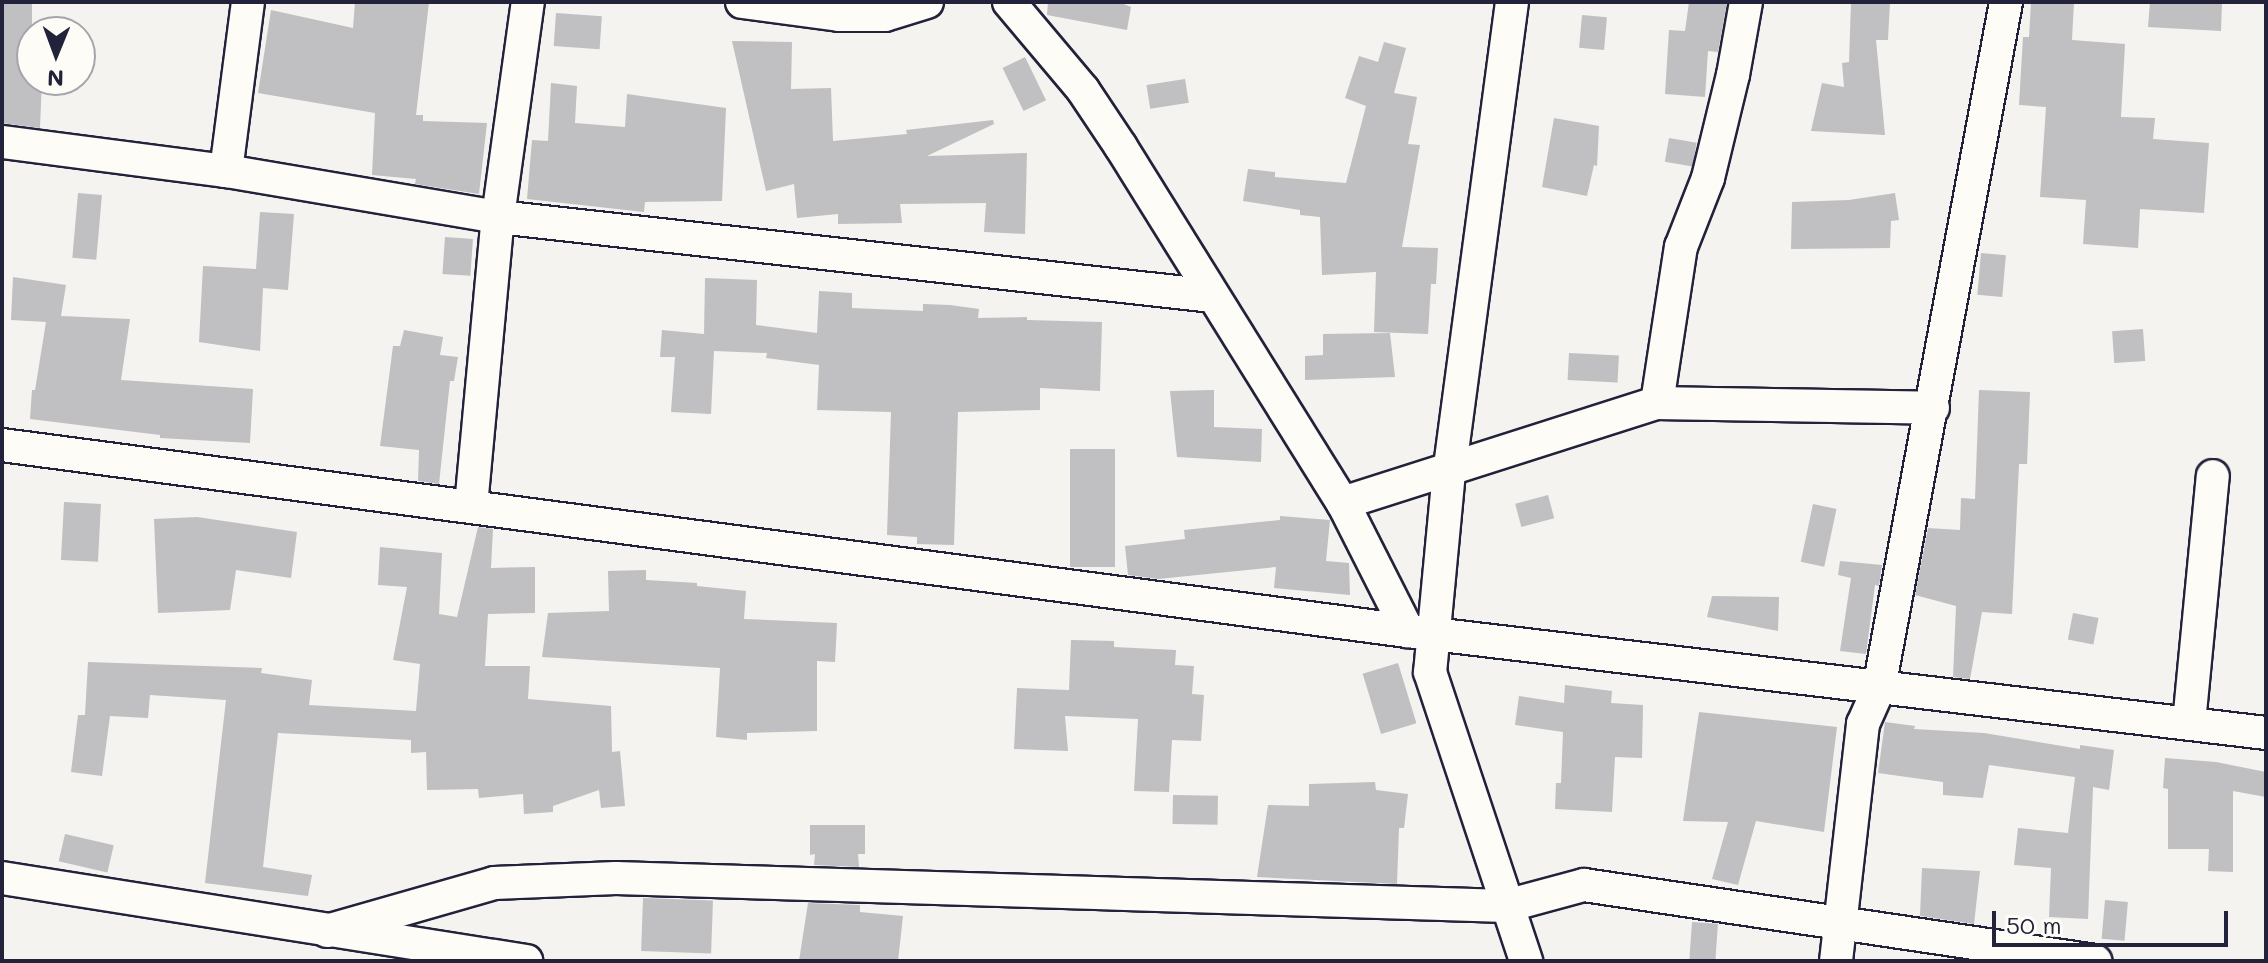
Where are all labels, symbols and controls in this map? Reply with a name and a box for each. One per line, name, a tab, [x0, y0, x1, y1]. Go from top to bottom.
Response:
north arrow	[16, 16, 96, 96]
text: N	[47, 64, 64, 93]
scale bar	[1996, 895, 2232, 945]
text: 50 m	[2006, 909, 2062, 940]

